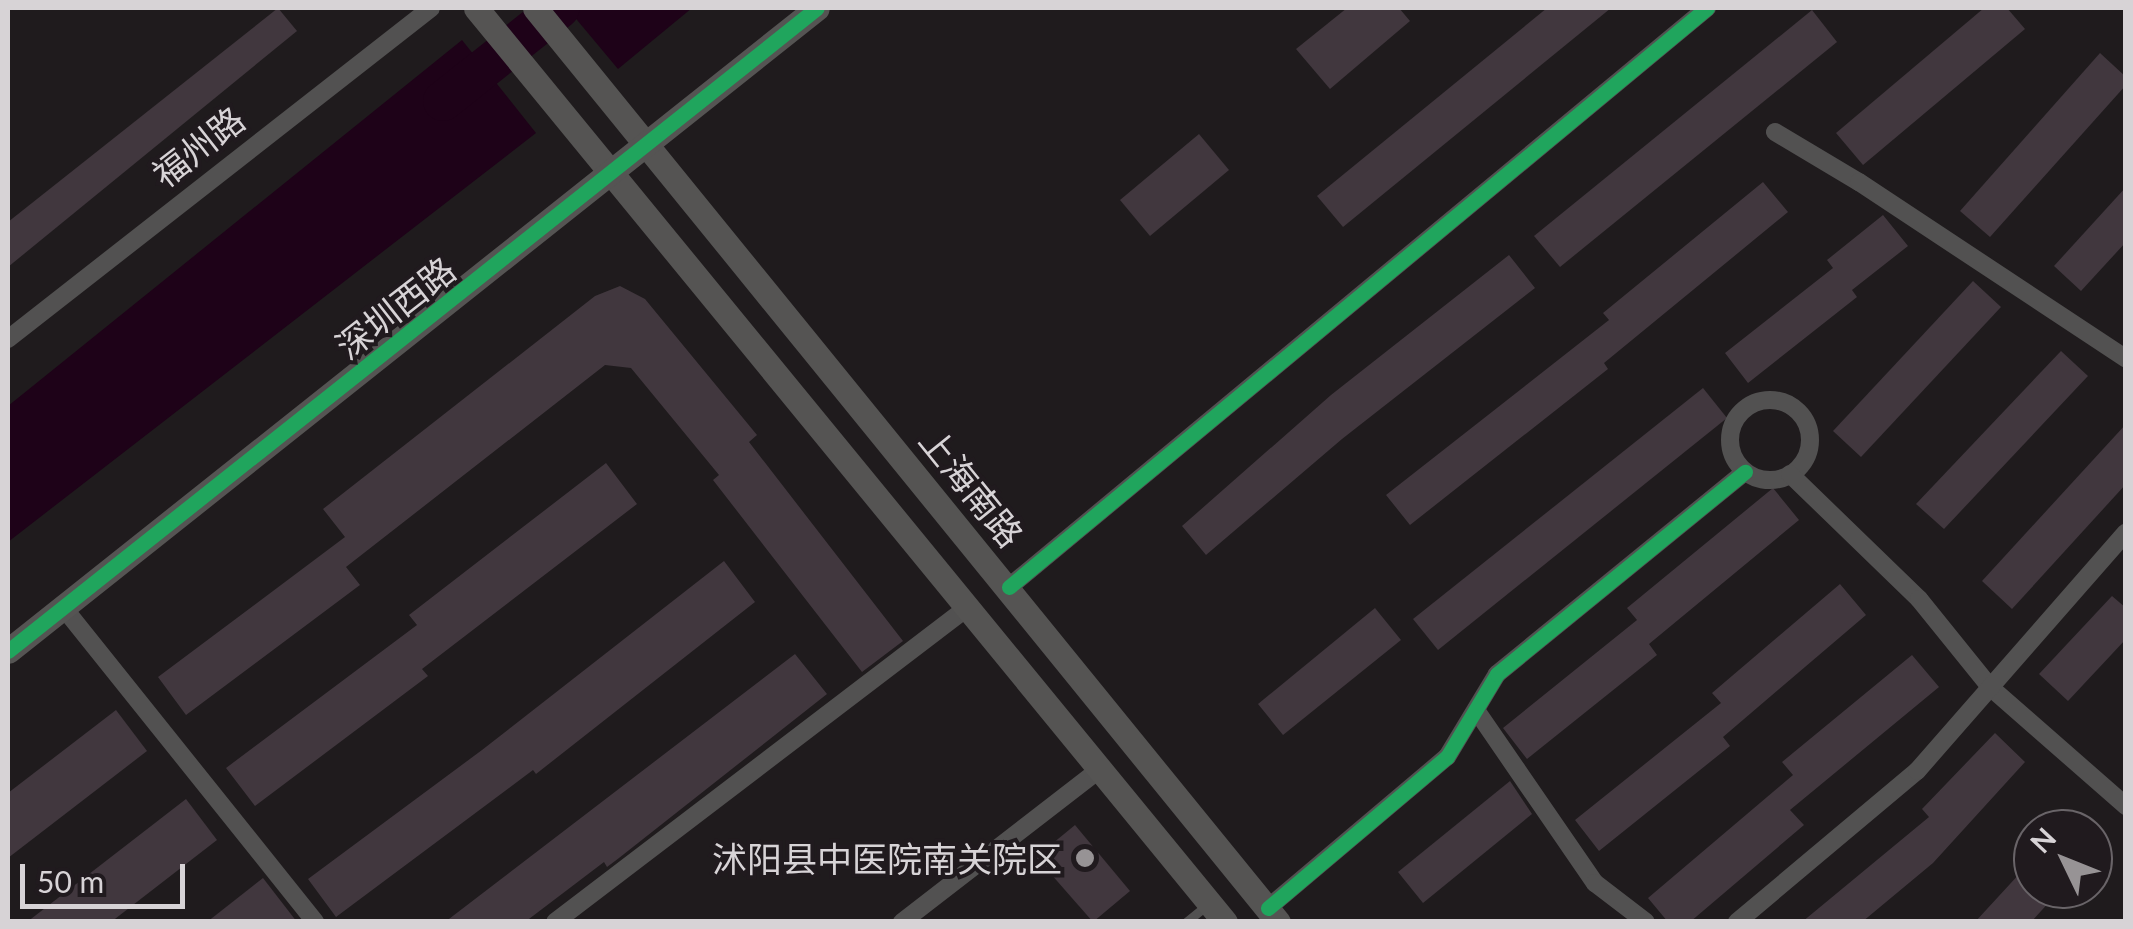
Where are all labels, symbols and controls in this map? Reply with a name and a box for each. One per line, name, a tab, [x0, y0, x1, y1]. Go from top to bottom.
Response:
street label: 福州路	[144, 97, 252, 195]
street label: 深圳西路	[327, 247, 463, 367]
street label: 上海南路	[912, 419, 1032, 555]
north arrow	[2013, 809, 2113, 909]
text: N	[2023, 820, 2062, 859]
place label: 沭阳县中医院南关院区	[712, 837, 1062, 879]
scale bar	[25, 844, 190, 906]
marker: 沭阳县中医院南关院区	[1072, 845, 1098, 871]
text: 50 m	[37, 863, 104, 899]

